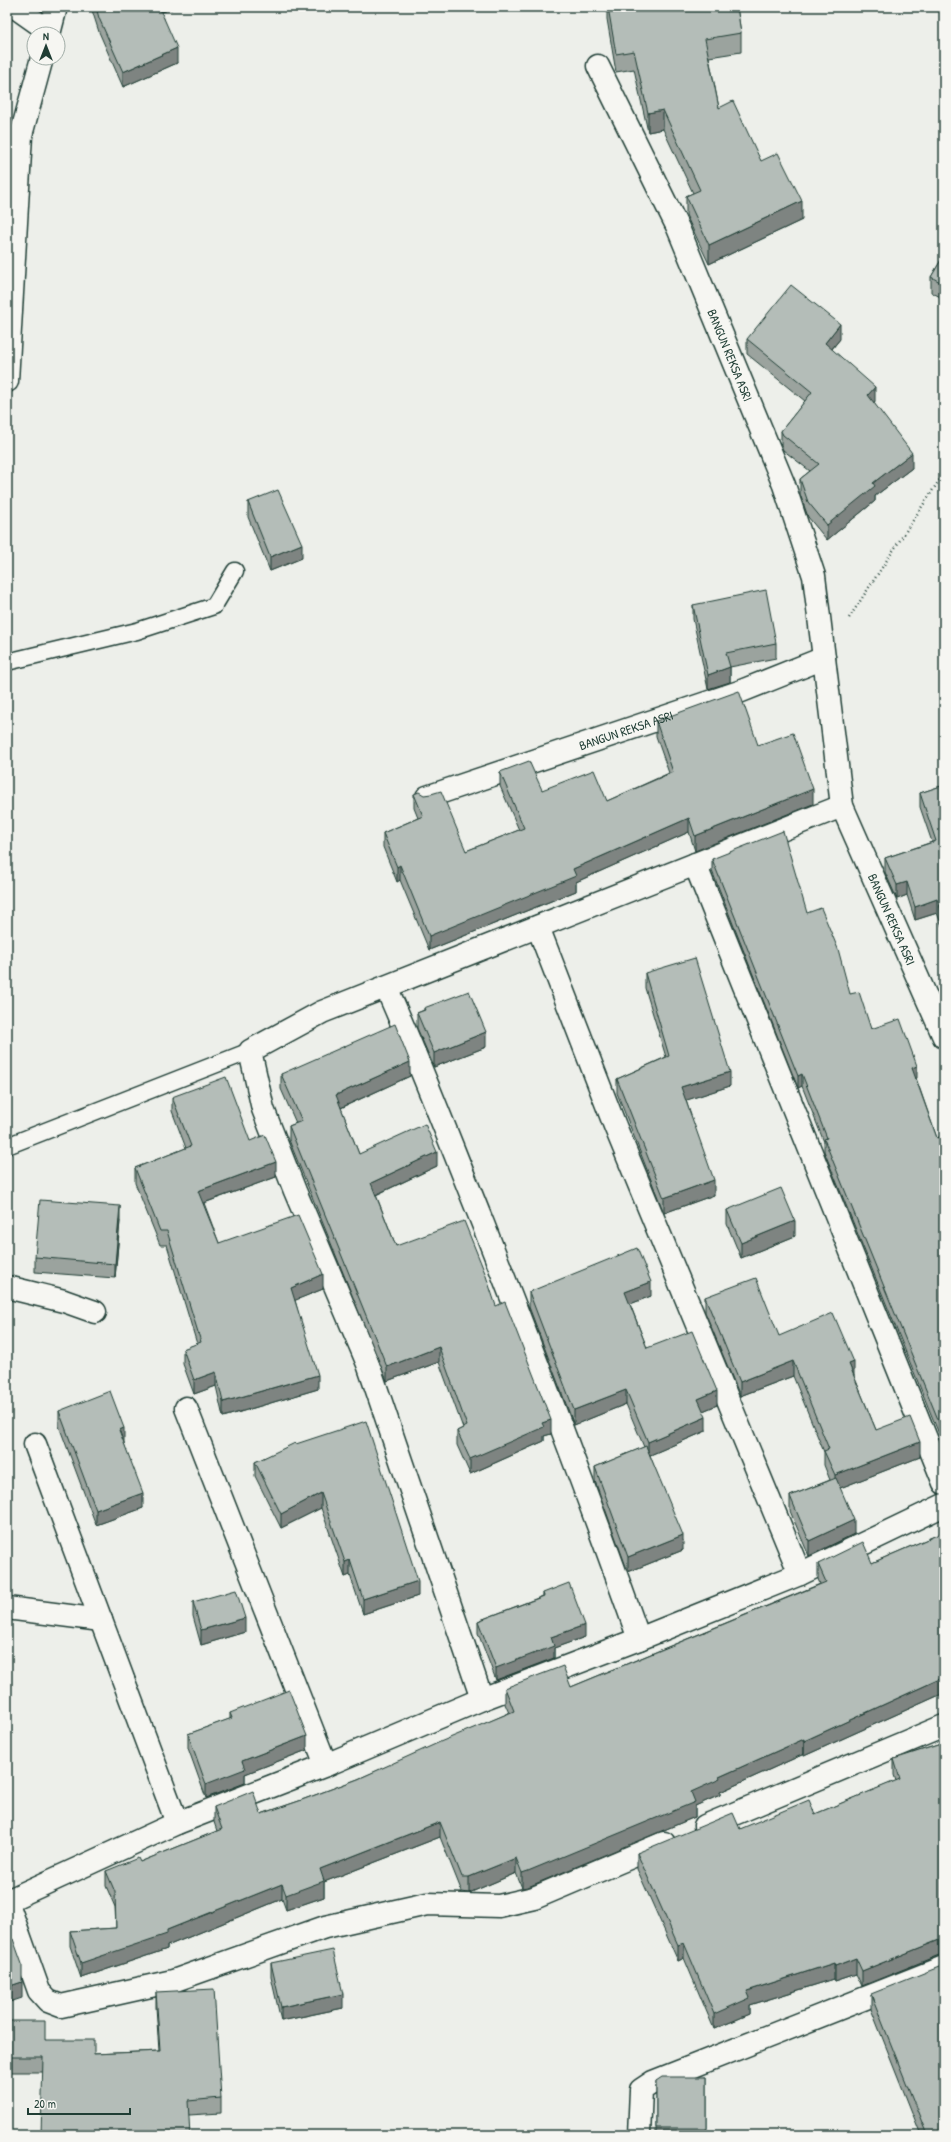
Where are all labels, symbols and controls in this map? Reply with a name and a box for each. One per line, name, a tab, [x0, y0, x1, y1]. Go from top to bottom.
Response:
north arrow	[26, 26, 66, 66]
text: N	[43, 29, 49, 43]
street label: BANGUN REKSA ASRI	[703, 306, 757, 404]
street label: BANGUN REKSA ASRI	[577, 706, 675, 754]
street label: BANGUN REKSA ASRI	[864, 871, 920, 968]
scale bar	[28, 2090, 130, 2116]
text: 20 m	[34, 2095, 56, 2112]

